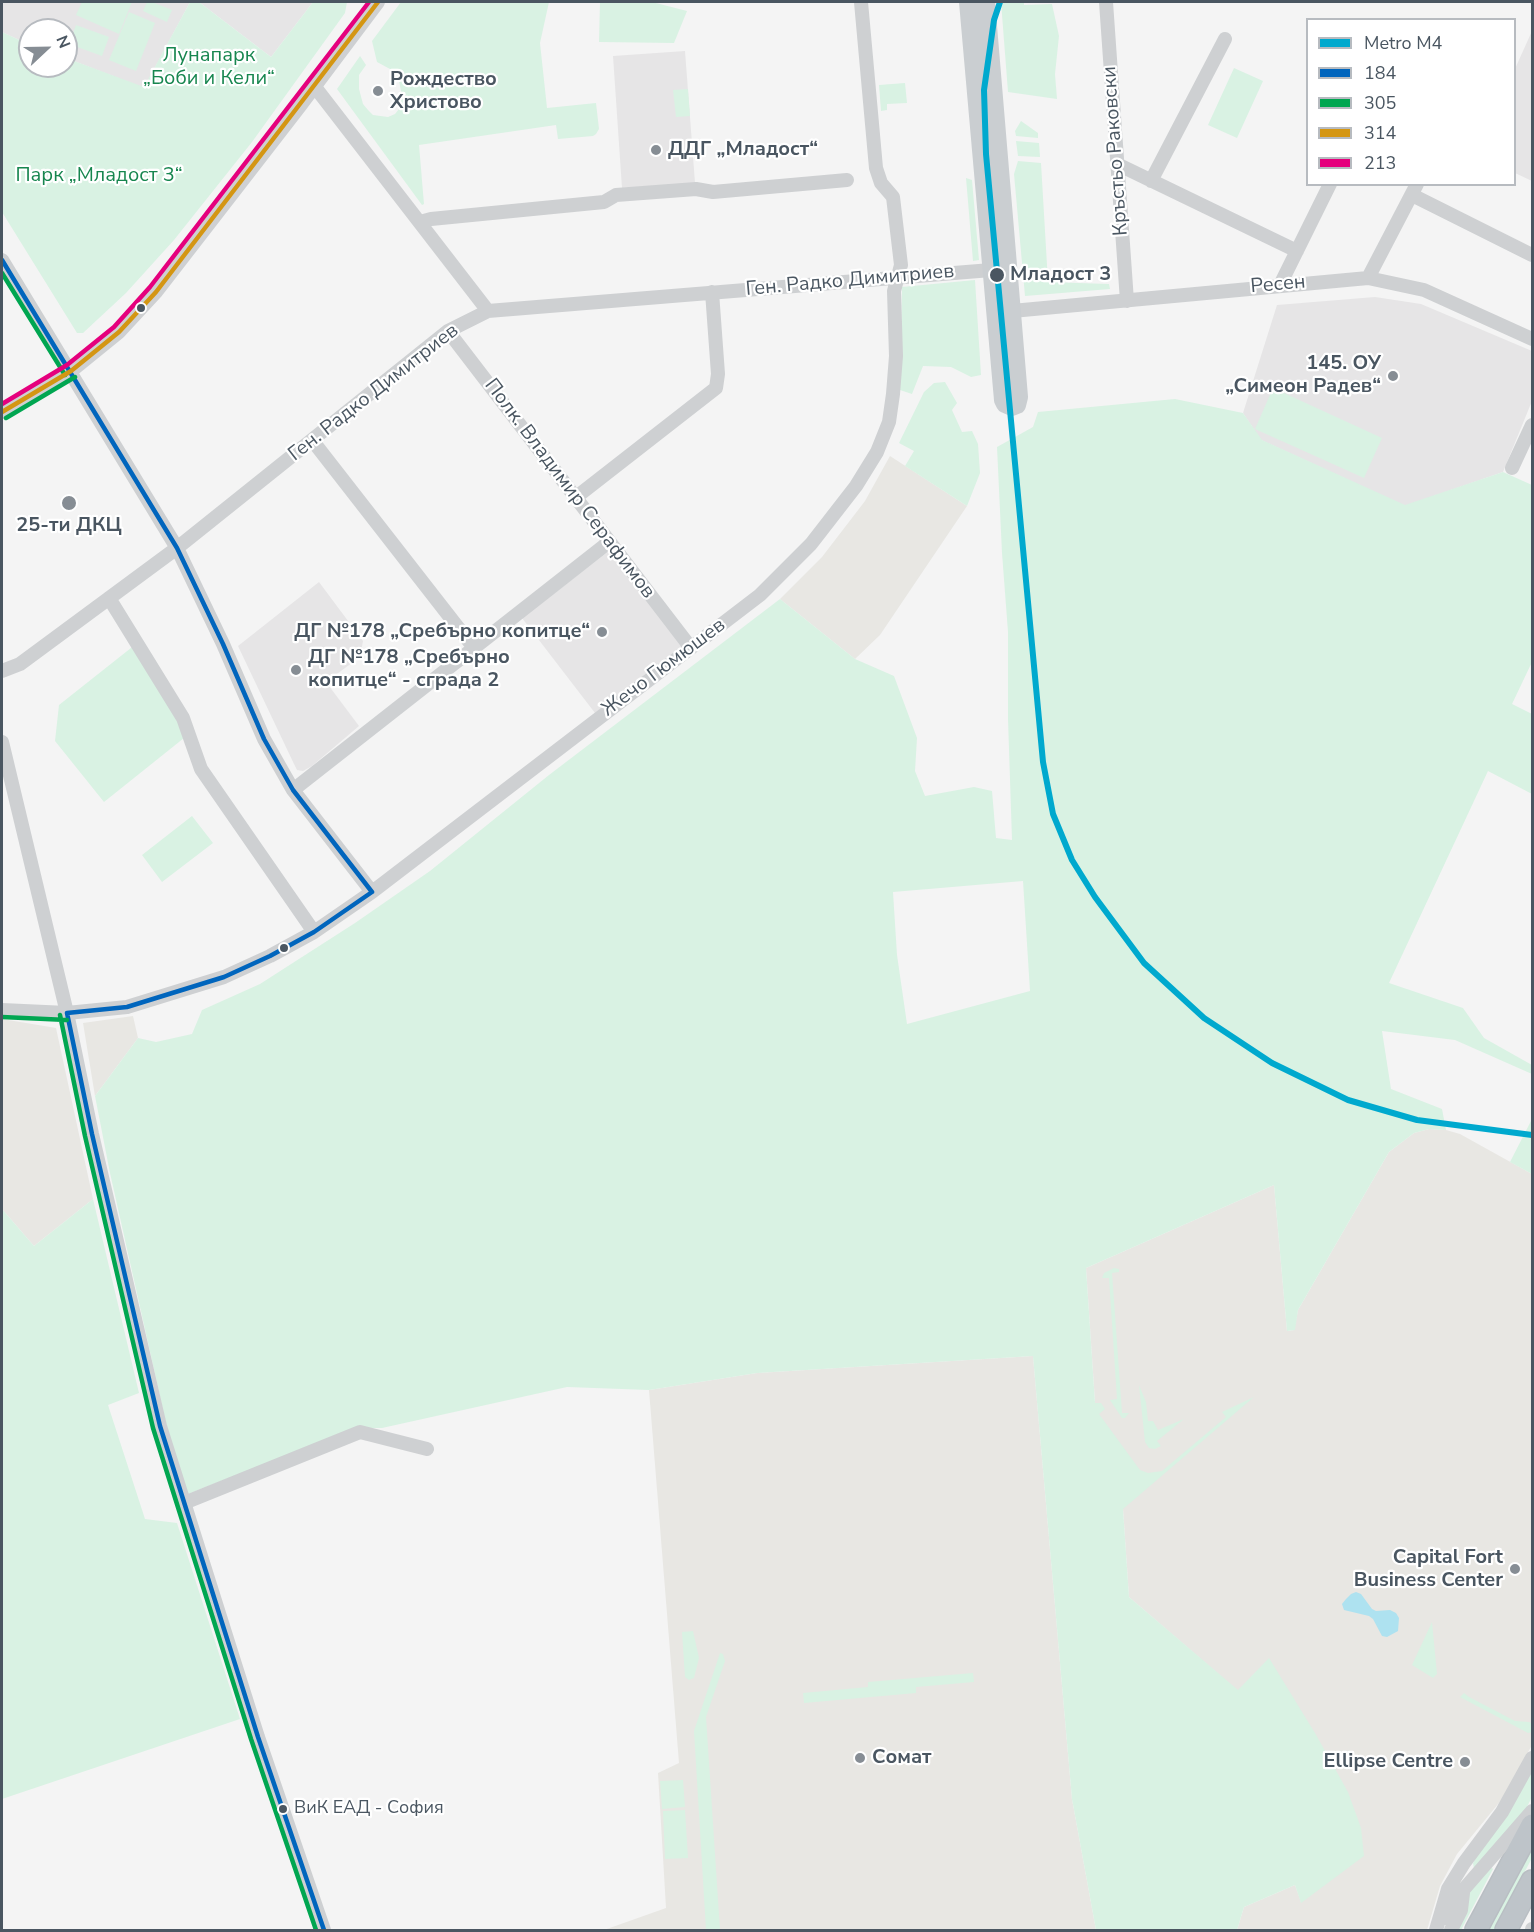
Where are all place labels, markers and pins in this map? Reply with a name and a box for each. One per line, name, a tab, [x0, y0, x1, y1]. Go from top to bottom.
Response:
place label: Рождество Христово	[390, 68, 497, 115]
marker: Рождество Христово	[371, 84, 385, 98]
place label: ДДГ „Младост“	[668, 138, 818, 162]
marker: ДДГ „Младост“	[649, 143, 663, 157]
place label: Младост 3	[1010, 263, 1111, 287]
marker: Младост 3	[988, 266, 1006, 284]
unlabelled marker	[135, 302, 147, 314]
place label: 145. ОУ „Симеон Радев“	[1225, 352, 1381, 399]
marker: 145. ОУ „Симеон Радев“	[1386, 369, 1400, 383]
marker: 25-ти ДКЦ	[60, 494, 78, 512]
place label: 25-ти ДКЦ	[16, 514, 122, 538]
place label: ДГ №178 „Сребърно копитце“	[294, 620, 590, 644]
marker: ДГ №178 „Сребърно копитце“	[595, 625, 609, 639]
place label: ДГ №178 „Сребърно копитце“ - сграда 2	[308, 646, 510, 693]
marker: ДГ №178 „Сребърно копитце“ - сграда 2	[289, 663, 303, 677]
unlabelled marker	[278, 942, 290, 954]
place label: Capital Fort Business Center	[1354, 1546, 1503, 1593]
marker: Capital Fort Business Center	[1508, 1562, 1522, 1576]
place label: Сомат	[872, 1746, 932, 1770]
place label: Ellipse Centre	[1324, 1750, 1453, 1774]
marker: Сомат	[853, 1751, 867, 1765]
marker: Ellipse Centre	[1458, 1755, 1472, 1769]
place label: ВиК ЕАД - София	[294, 1798, 444, 1820]
marker: ВиК ЕАД - София	[277, 1803, 289, 1815]

